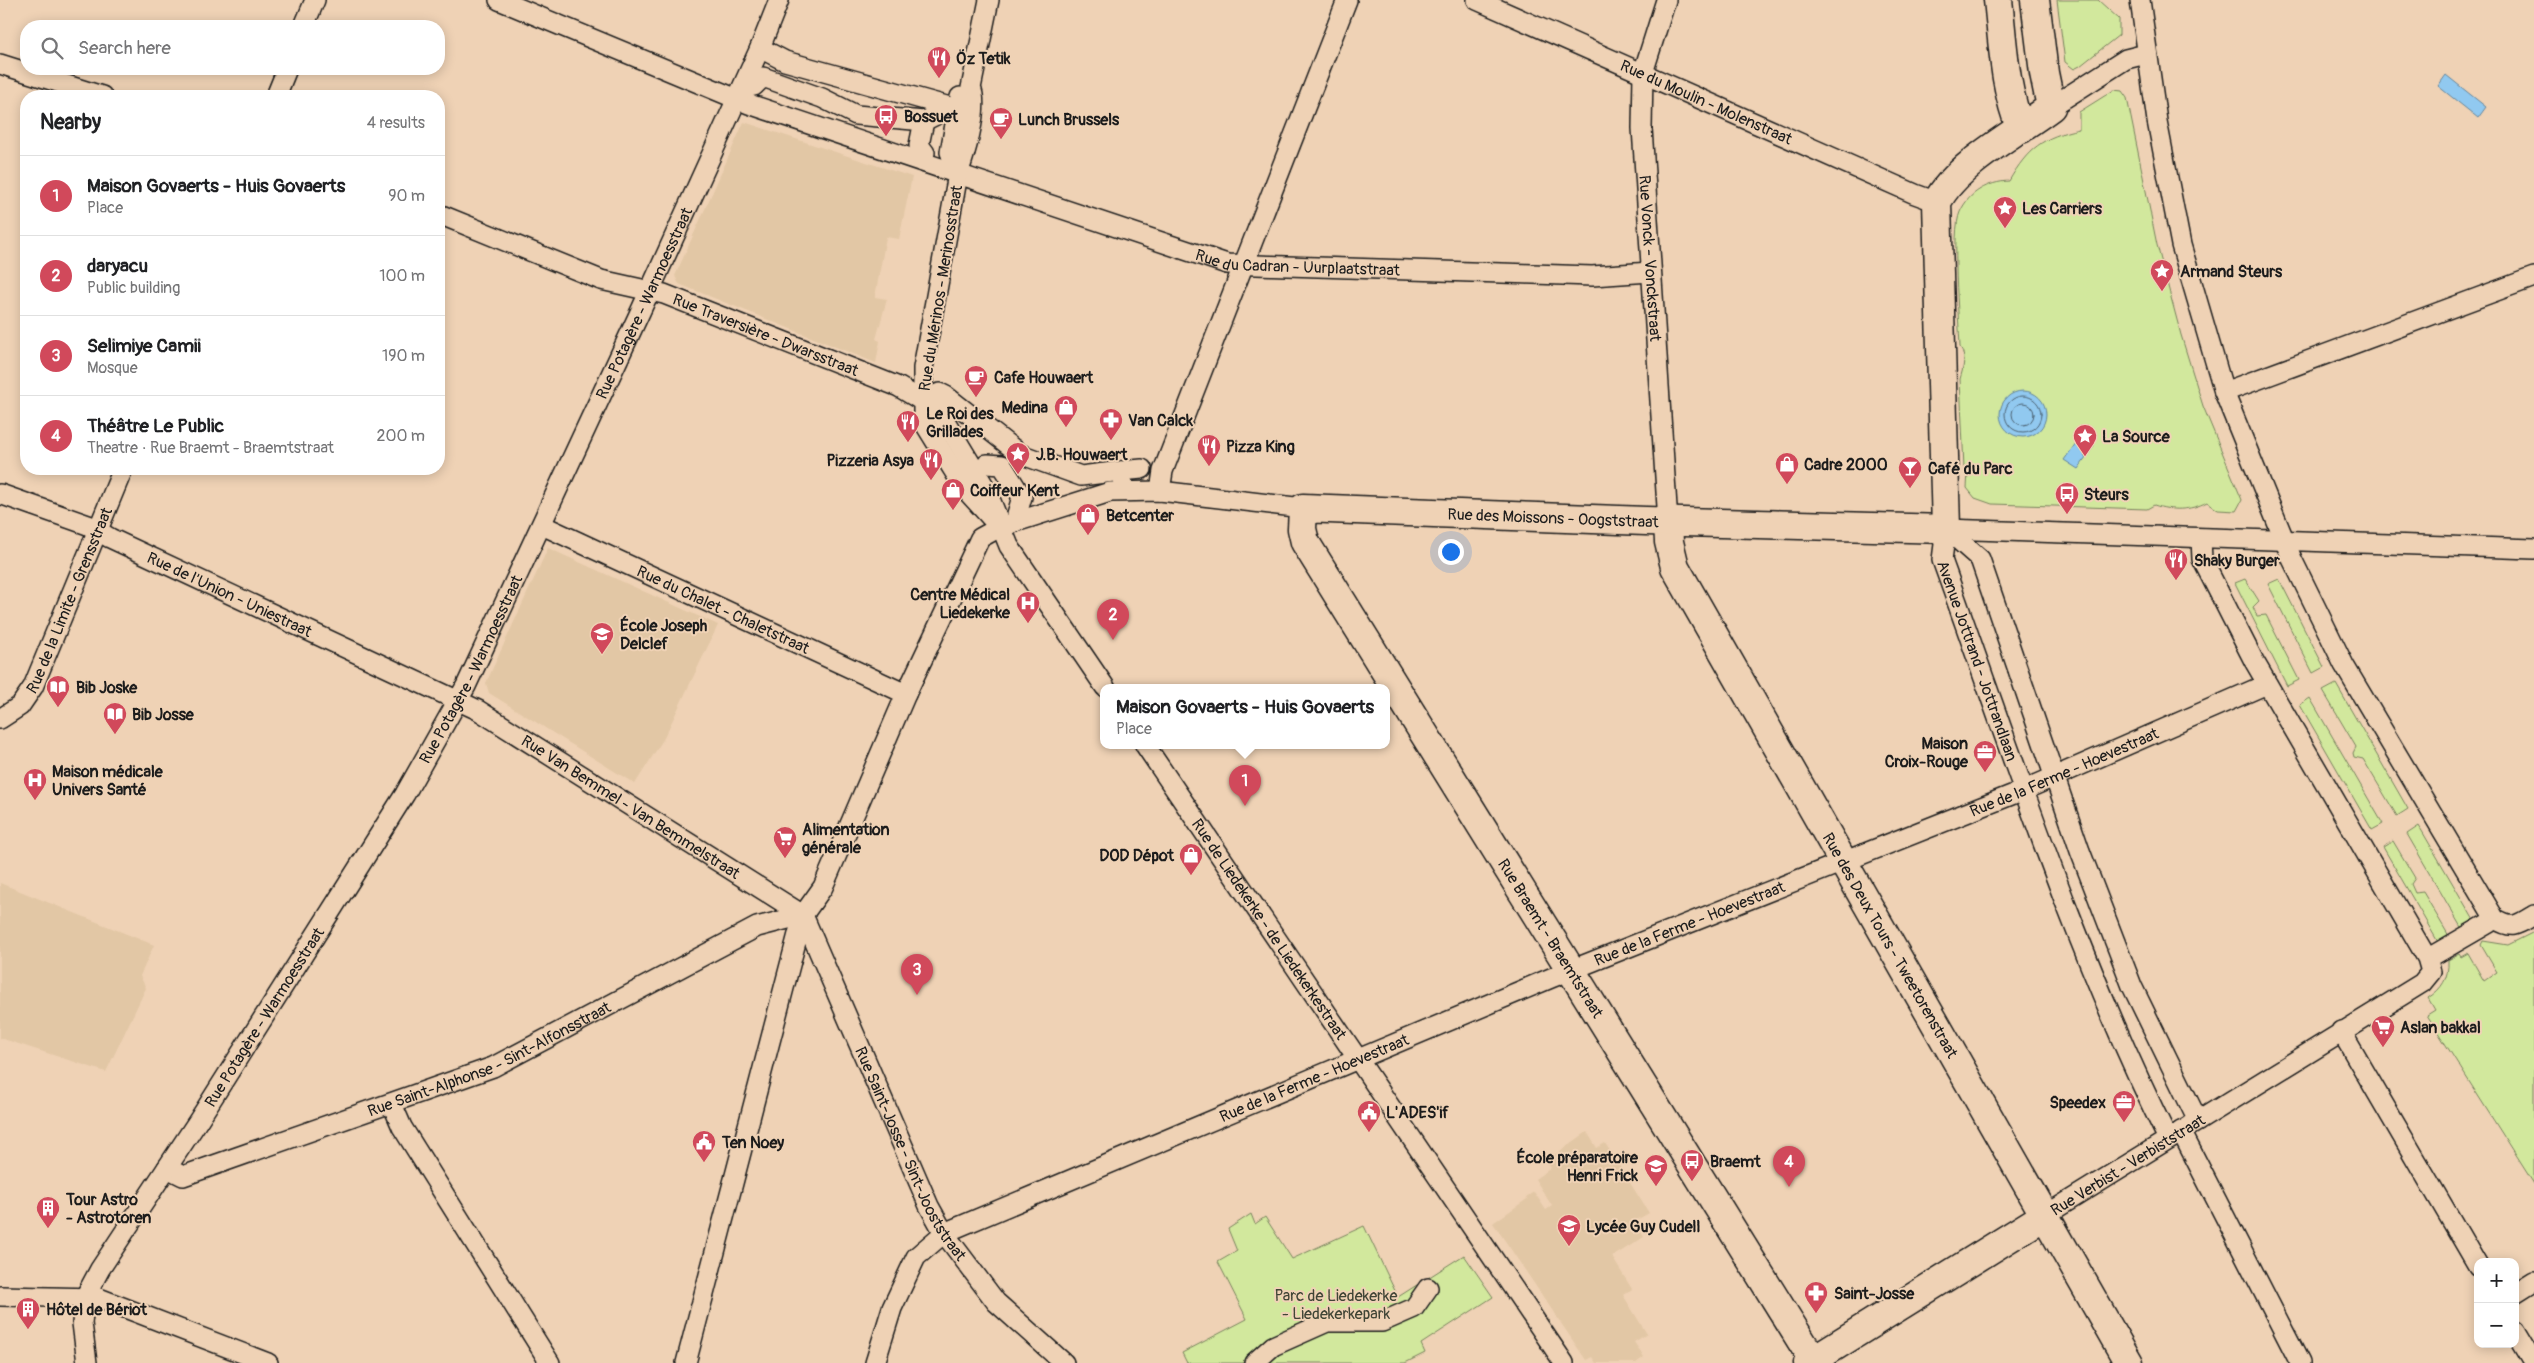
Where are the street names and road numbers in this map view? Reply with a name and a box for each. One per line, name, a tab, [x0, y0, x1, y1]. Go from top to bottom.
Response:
street label: Rue du Moulin - Molenstraat	[1617, 56, 1796, 150]
street label: Rue Vonck - Vonckstraat	[1634, 174, 1665, 343]
street label: Rue du Mérinos - Merinosstraat	[915, 183, 967, 393]
street label: Rue Potagère - Warmoesstraat	[592, 204, 697, 402]
street label: Rue du Cadran - Uurplaatstraat	[1193, 245, 1401, 281]
street label: Rue Traversière - Dwarsstraat	[670, 289, 862, 381]
street label: Rue de la Limite - Grensstraat	[22, 504, 117, 698]
street label: Rue des Moissons - Oogststraat	[1447, 504, 1659, 532]
street label: Rue de l'Union - Uniestraat	[144, 548, 315, 642]
street label: Avenue Jottrand - Jottrandlaan	[1932, 558, 2021, 764]
street label: Rue du Chalet - Chaletstraat	[633, 561, 813, 659]
street label: Rue Potagère - Warmoesstraat	[415, 572, 527, 767]
street label: Rue de la Ferme - Hoevestraat	[1967, 723, 2162, 822]
street label: Rue Van Bemmel - Van Bemmelstraat	[517, 731, 744, 884]
street label: Rue de Liedekerke - de Liedekerkestraat	[1187, 815, 1351, 1044]
street label: Rue des Deux Tours - Tweetorenstraat	[1818, 829, 1962, 1062]
street label: Rue Braemt - Braemtstraat	[1493, 855, 1608, 1022]
street label: Rue de la Ferme - Hoevestraat	[1591, 877, 1788, 971]
street label: Rue Potagère - Warmoesstraat	[201, 923, 329, 1111]
street label: Rue Saint-Alphonse - Sint-Alfonsstraat	[365, 997, 615, 1121]
street label: Rue de la Ferme - Hoevestraat	[1217, 1030, 1412, 1127]
street label: Rue Saint-Josse - Sint-Jooststraat	[850, 1044, 971, 1265]
street label: Rue Verbist - Verbiststraat	[2047, 1110, 2209, 1221]

